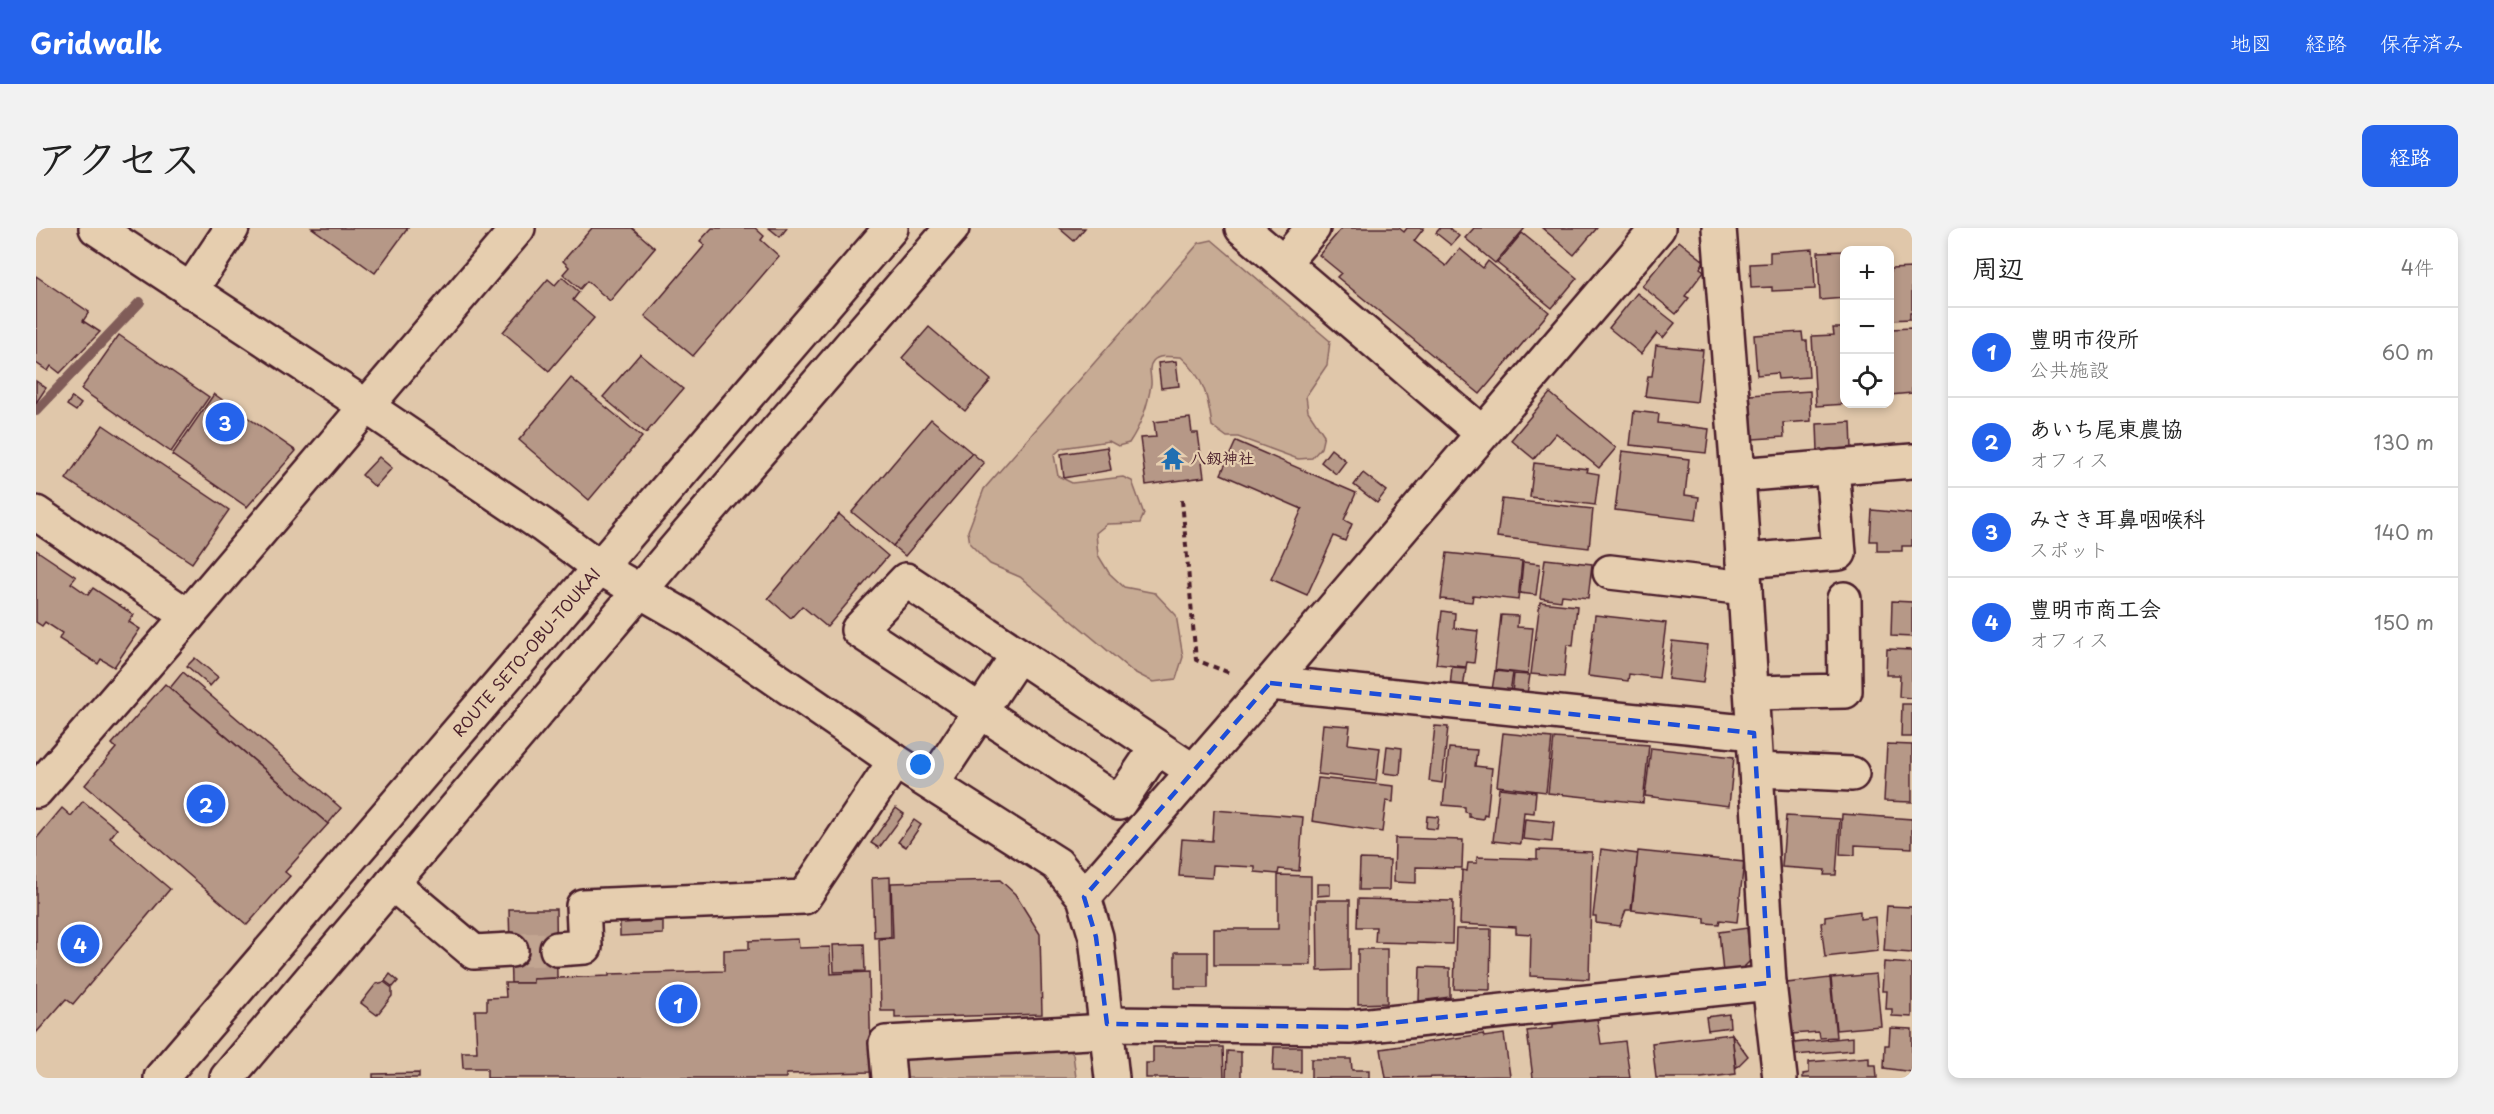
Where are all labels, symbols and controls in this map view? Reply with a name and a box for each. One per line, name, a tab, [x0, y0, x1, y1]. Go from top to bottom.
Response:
text: Gridwalk	[30, 21, 162, 64]
text: 地図	[2230, 26, 2272, 58]
text: 経路	[2305, 26, 2347, 58]
text: 保存済み	[2380, 26, 2464, 58]
text: アクセス	[36, 125, 201, 188]
button: 経路	[2362, 125, 2458, 187]
map controls	[1840, 246, 1894, 408]
button: +	[1840, 246, 1894, 300]
text: 周辺	[1972, 248, 2024, 287]
text: 4件	[2401, 252, 2434, 282]
button: −	[1840, 300, 1894, 354]
text: 豊明市役所	[2029, 321, 2139, 354]
text: 1	[1987, 337, 1996, 367]
text: 60 m	[2382, 337, 2434, 367]
button: locate	[1840, 354, 1894, 408]
text: 公共施設	[2029, 354, 2109, 384]
pin: 3	[206, 400, 244, 444]
text: あいち尾東農協	[2029, 411, 2183, 444]
text: 2	[1984, 427, 1999, 457]
text: 130 m	[2374, 427, 2434, 457]
text: オフィス	[2029, 444, 2109, 474]
temple icon: 八釼神社	[1159, 445, 1185, 471]
place label: 八釼神社	[1190, 445, 1254, 469]
text: みさき耳鼻咽喉科	[2029, 501, 2205, 534]
text: 3	[1985, 517, 1998, 547]
text: 140 m	[2374, 517, 2434, 547]
text: スポット	[2029, 534, 2109, 564]
street label: ROUTE SETO-OBU-TOUKAI	[446, 562, 605, 742]
text: 豊明市商工会	[2029, 591, 2161, 624]
text: 4	[1985, 607, 1998, 637]
text: 150 m	[2374, 607, 2434, 637]
text: オフィス	[2029, 624, 2109, 654]
your location	[906, 750, 935, 779]
pin: 2	[186, 782, 226, 826]
pin: 4	[60, 922, 99, 966]
pin: 1	[658, 982, 698, 1026]

